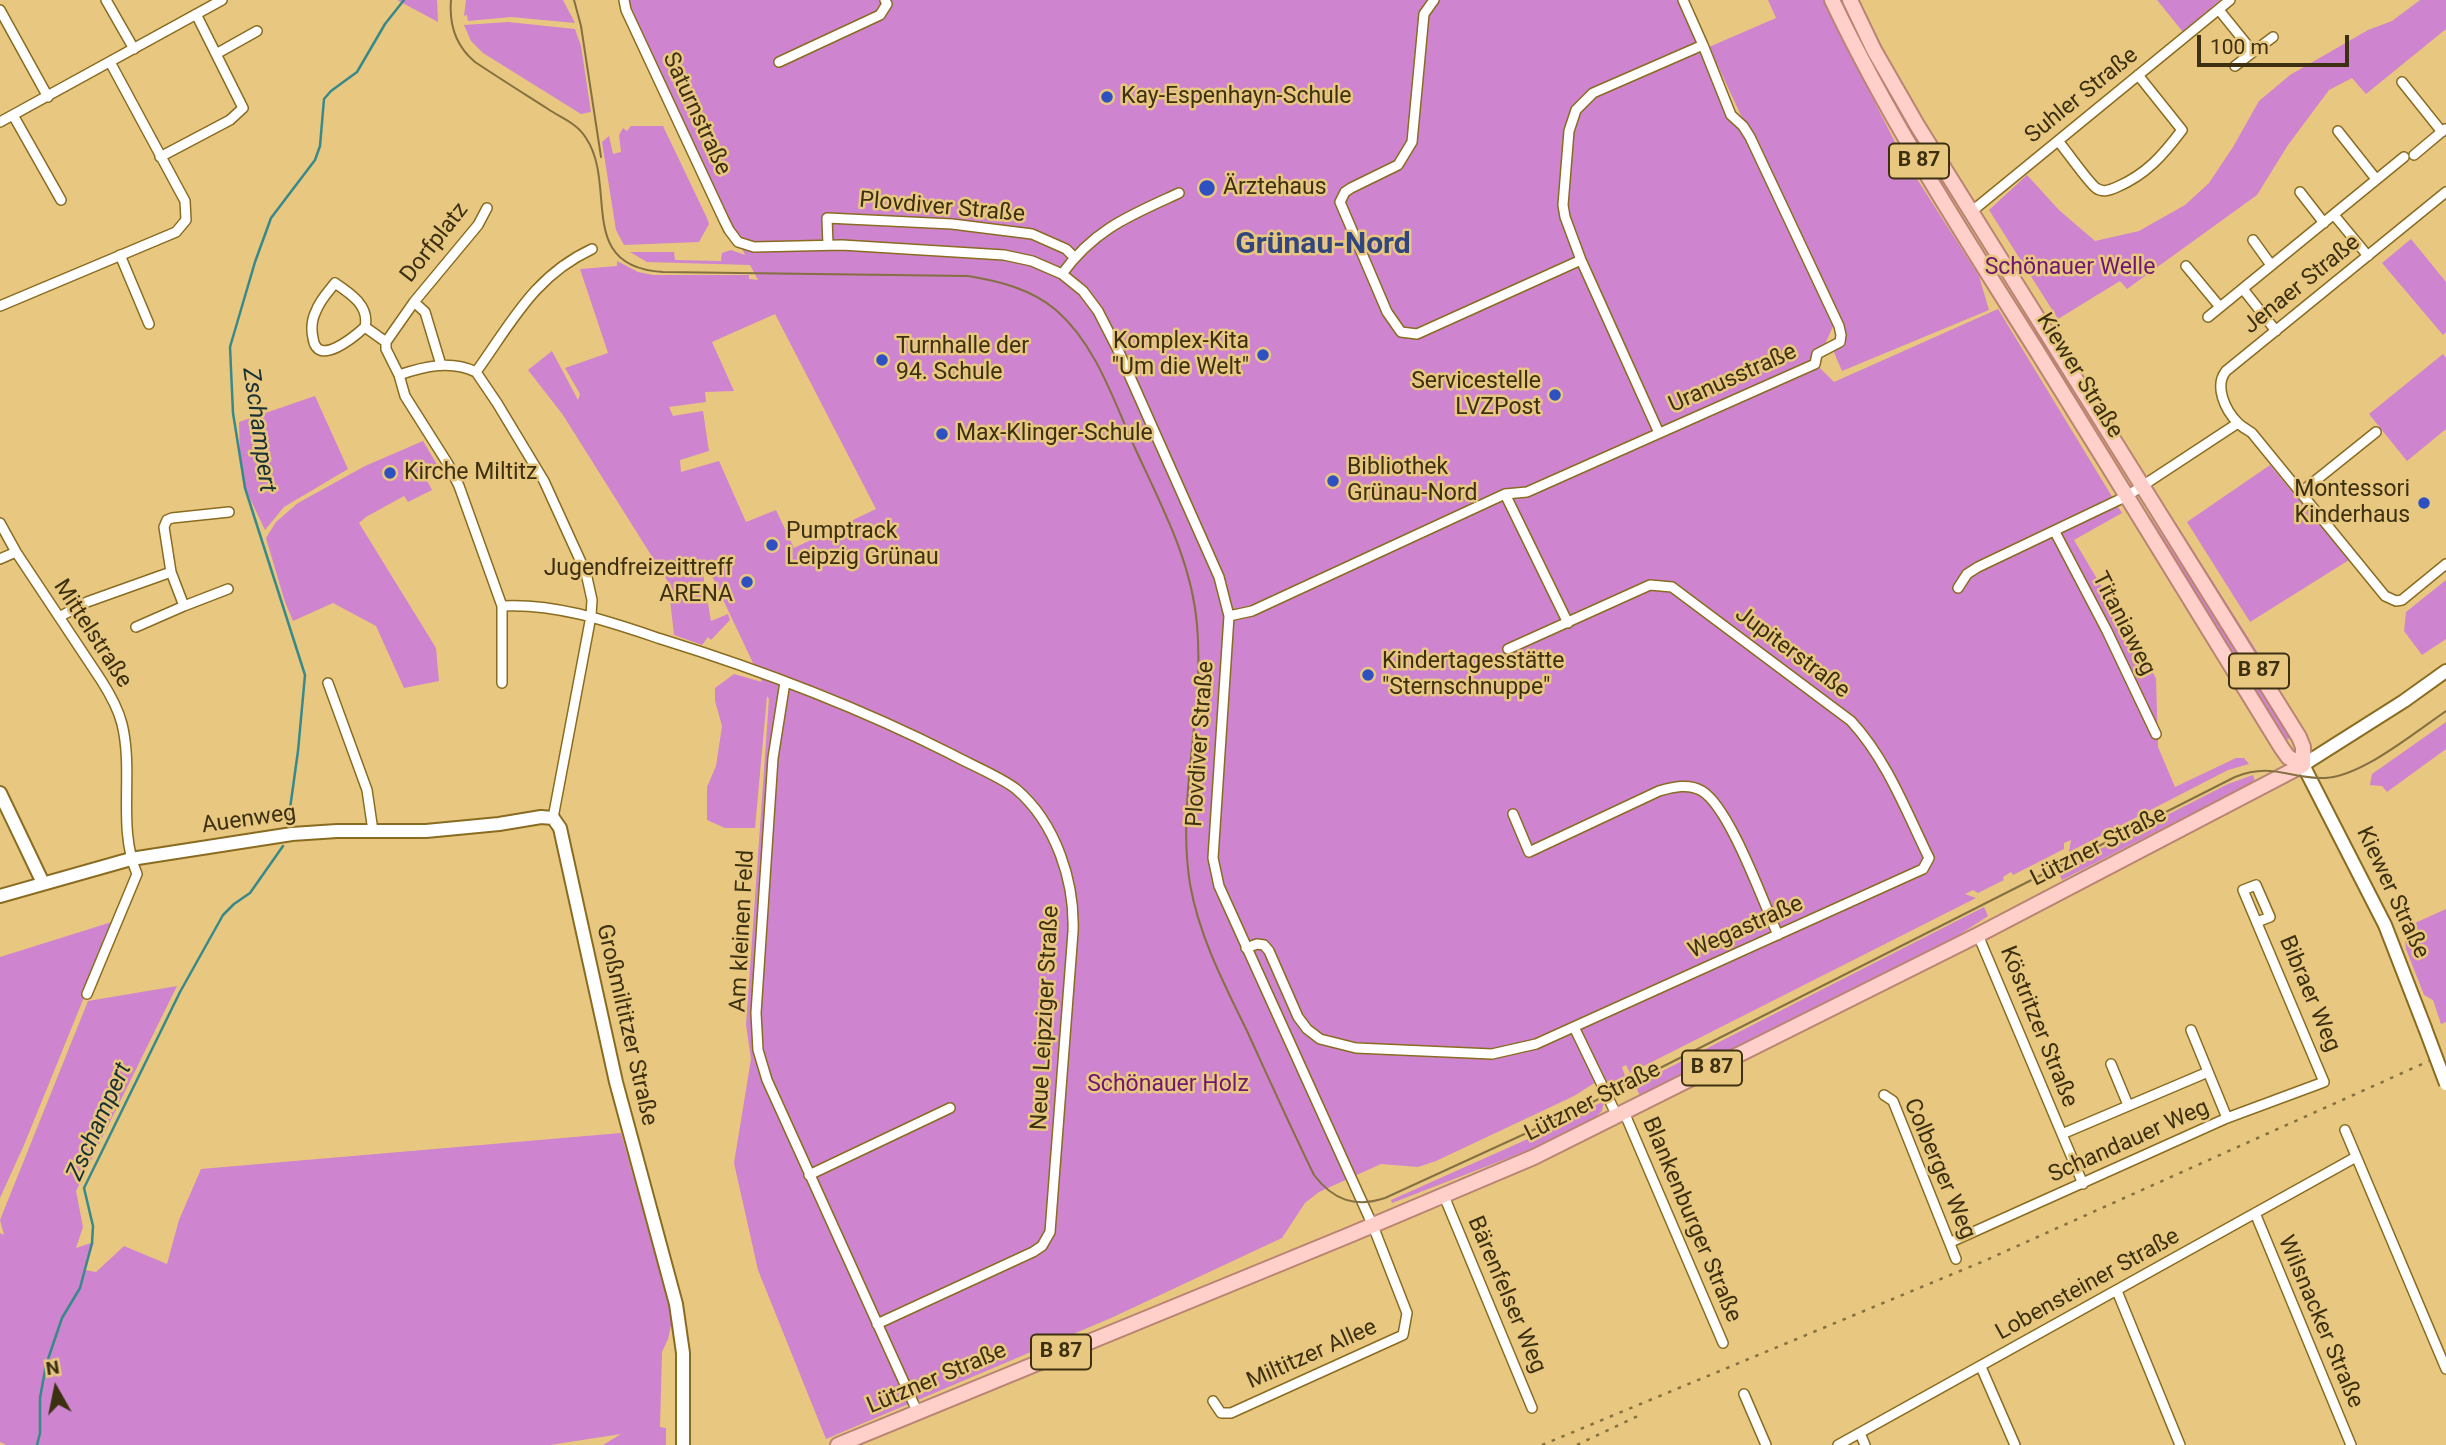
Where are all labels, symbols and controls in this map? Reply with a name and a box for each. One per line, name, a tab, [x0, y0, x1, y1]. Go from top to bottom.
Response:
scale bar	[2201, 21, 2353, 65]
text: 100 m	[2210, 35, 2269, 59]
street label: Suhler Straße	[2020, 42, 2144, 150]
street label: Saturnstraße	[656, 48, 736, 180]
place label: Kay-Espenhayn-Schule	[1121, 83, 1352, 111]
marker: Kay-Espenhayn-Schule	[1099, 89, 1115, 105]
road number: B 87	[1889, 144, 1949, 178]
place label: Ärztehaus	[1223, 174, 1327, 202]
marker: Ärztehaus	[1197, 178, 1217, 198]
street label: Plovdiver Straße	[858, 187, 1026, 229]
street label: Dorfplatz	[395, 197, 475, 289]
district label: Grünau-Nord	[1235, 227, 1411, 263]
street label: Jenaer Straße	[2238, 229, 2366, 341]
park label: Schönauer Welle	[1985, 254, 2155, 282]
street label: Kiewer Straße	[2030, 308, 2128, 444]
place label: Komplex-Kita "Um die Welt"	[1112, 328, 1249, 382]
place label: Turnhalle der 94. Schule	[896, 333, 1029, 387]
street label: Uranusstraße	[1665, 339, 1801, 419]
marker: Komplex-Kita "Um die Welt"	[1255, 347, 1271, 363]
marker: Turnhalle der 94. Schule	[874, 352, 890, 368]
water label: Zschampert	[235, 366, 281, 494]
place label: Servicestelle LVZPost	[1411, 368, 1541, 422]
marker: Servicestelle LVZPost	[1547, 387, 1563, 403]
place label: Max-Klinger-Schule	[956, 420, 1153, 448]
marker: Max-Klinger-Schule	[934, 426, 950, 442]
place label: Bibliothek Grünau-Nord	[1347, 454, 1477, 508]
place label: Kirche Miltitz	[404, 459, 538, 487]
marker: Kirche Miltitz	[382, 465, 398, 481]
marker: Bibliothek Grünau-Nord	[1325, 473, 1341, 489]
place label: Montessori Kinderhaus	[2294, 476, 2410, 530]
marker: Montessori Kinderhaus	[2416, 495, 2432, 511]
place label: Pumptrack Leipzig Grünau	[786, 518, 939, 572]
marker: Pumptrack Leipzig Grünau	[764, 537, 780, 553]
place label: Jugendfreizeittreff ARENA	[544, 555, 733, 609]
street label: Titaniaweg	[2085, 568, 2161, 680]
marker: Jugendfreizeittreff ARENA	[739, 574, 755, 590]
street label: Mittelstraße	[47, 575, 137, 693]
street label: Jupiterstraße	[1729, 601, 1855, 705]
place label: Kindertagesstätte "Sternschnuppe"	[1382, 648, 1564, 702]
road number: B 87	[2229, 654, 2289, 688]
street label: Plovdiver Straße	[1181, 660, 1221, 828]
marker: Kindertagesstätte "Sternschnuppe"	[1360, 667, 1376, 683]
street label: Auenweg	[200, 800, 298, 840]
street label: Lützner Straße	[2026, 801, 2172, 893]
street label: Kiewer Straße	[2349, 823, 2435, 963]
street label: Am kleinen Feld	[725, 849, 761, 1013]
street label: Wegastraße	[1684, 890, 1808, 966]
street label: Neue Leipziger Straße	[1026, 905, 1066, 1131]
street label: Großmiltitzer Straße	[589, 922, 663, 1128]
street label: Bibraer Weg	[2272, 932, 2346, 1056]
street label: Köstritzer Straße	[1993, 942, 2083, 1112]
road number: B 87	[1682, 1050, 1742, 1086]
street label: Lützner Straße	[1520, 1056, 1666, 1148]
water label: Zschampert	[61, 1059, 139, 1185]
park label: Schönauer Holz	[1087, 1071, 1249, 1099]
street label: Schandauer Weg	[2045, 1094, 2213, 1190]
street label: Colberger Weg	[1897, 1095, 1981, 1243]
street label: Blankenburger Straße	[1635, 1113, 1747, 1327]
street label: Bärenfelser Weg	[1461, 1212, 1551, 1378]
street label: Lobensteiner Straße	[1991, 1223, 2185, 1347]
street label: Wilsnacker Straße	[2271, 1232, 2369, 1412]
street label: Miltitzer Allee	[1243, 1314, 1381, 1396]
road number: B 87	[1031, 1334, 1091, 1370]
street label: Lützner Straße	[863, 1337, 1011, 1421]
north arrow	[21, 1354, 91, 1424]
text: N	[44, 1355, 61, 1380]

